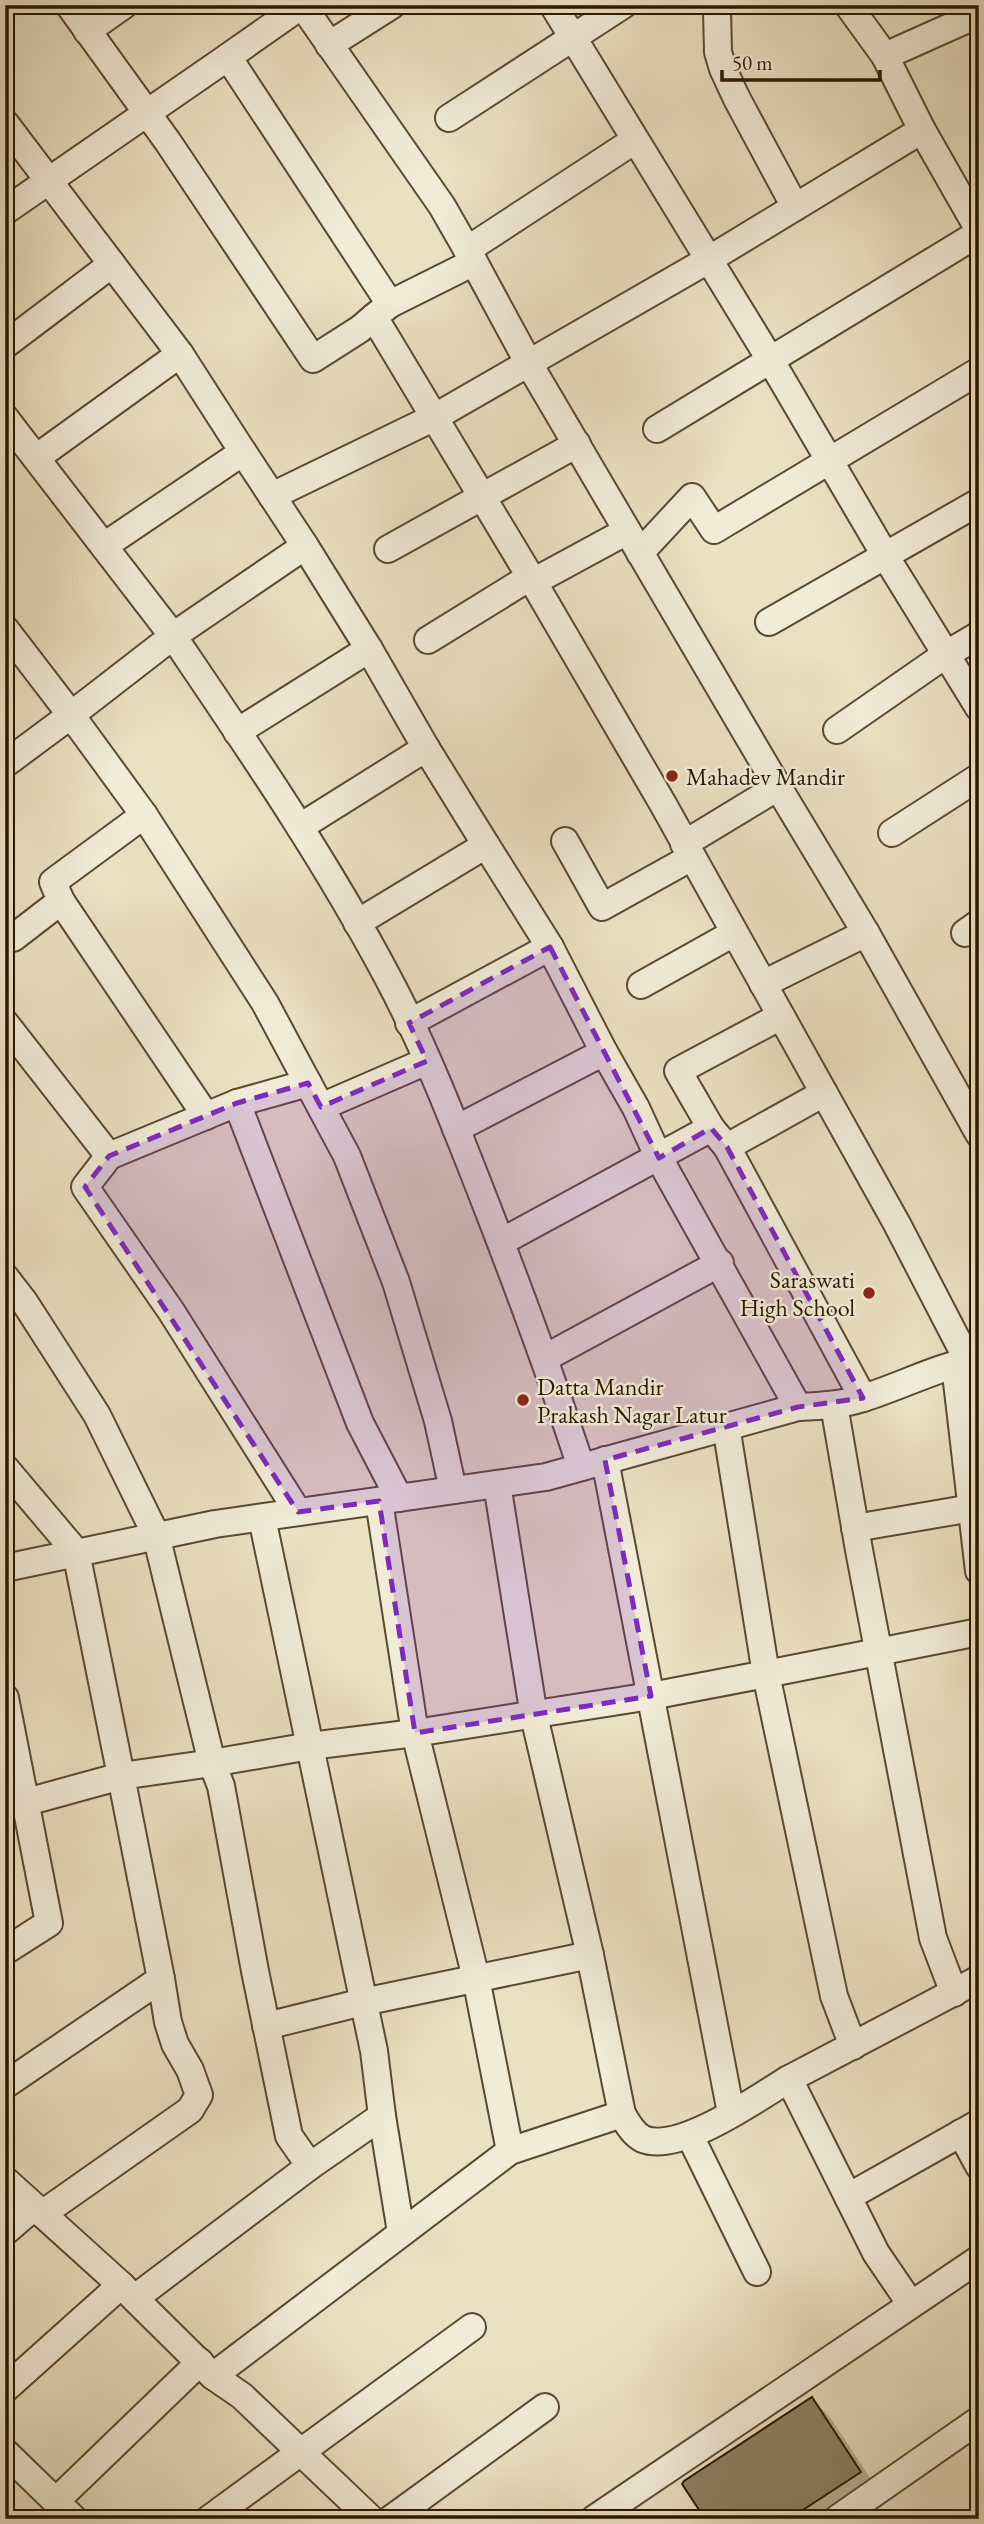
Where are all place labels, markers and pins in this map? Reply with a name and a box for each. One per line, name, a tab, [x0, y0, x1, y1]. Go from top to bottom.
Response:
place label: Mahadev Mandir	[686, 761, 845, 792]
marker: Mahadev Mandir	[664, 768, 680, 784]
place label: Saraswati High School	[740, 1264, 855, 1323]
marker: Saraswati High School	[861, 1285, 877, 1301]
place label: Datta Mandir Prakash Nagar Latur	[537, 1371, 727, 1430]
marker: Datta Mandir Prakash Nagar Latur	[515, 1392, 531, 1408]

